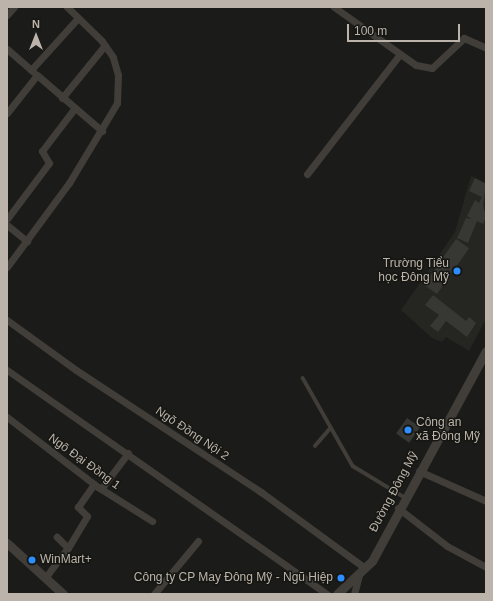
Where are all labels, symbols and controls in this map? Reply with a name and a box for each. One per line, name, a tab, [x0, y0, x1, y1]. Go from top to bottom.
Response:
north arrow	[16, 16, 56, 56]
scale bar	[349, 16, 462, 42]
text: N	[32, 18, 40, 30]
text: 100 m	[354, 24, 387, 38]
place label: Trường Tiểu học Đông Mỹ	[378, 257, 449, 285]
marker: Trường Tiểu học Đông Mỹ	[452, 266, 462, 276]
street label: Ngõ Đồng Nội 2	[153, 404, 231, 464]
place label: Công an xã Đông Mỹ	[416, 416, 480, 444]
marker: Công an xã Đông Mỹ	[403, 425, 413, 435]
street label: Ngõ Đại Đồng 1	[45, 431, 123, 493]
street label: Đường Đông Mỹ	[367, 449, 421, 535]
place label: WinMart+	[40, 553, 92, 567]
marker: WinMart+	[27, 555, 37, 565]
place label: Công ty CP May Đông Mỹ - Ngũ Hiệp	[134, 571, 333, 585]
marker: Công ty CP May Đông Mỹ - Ngũ Hiệp	[336, 573, 346, 583]

